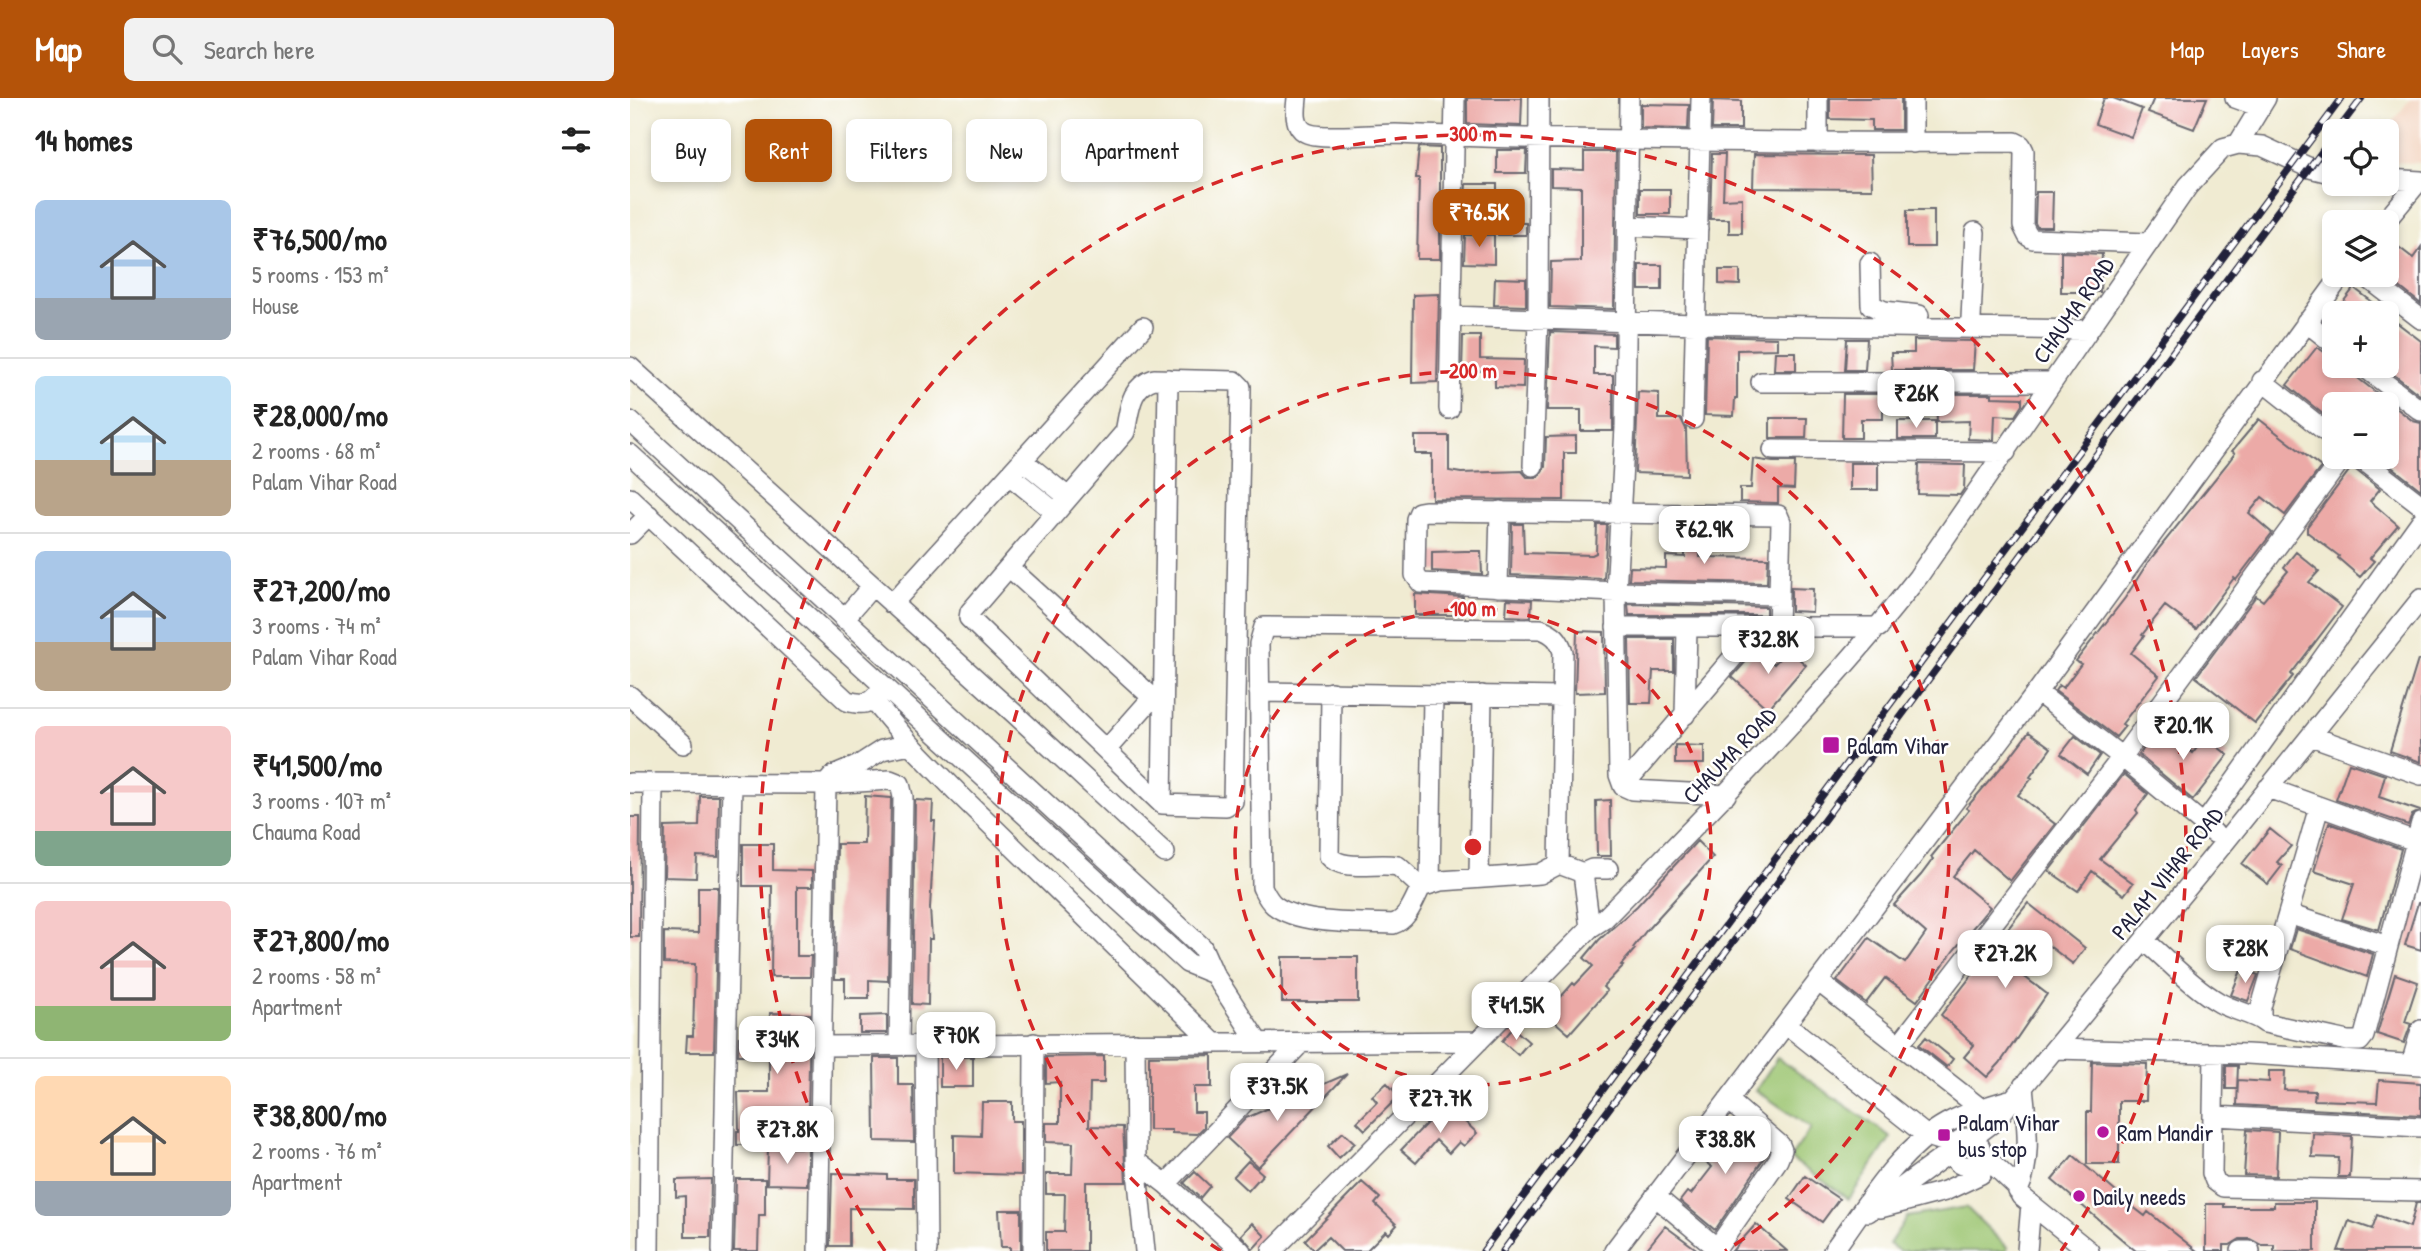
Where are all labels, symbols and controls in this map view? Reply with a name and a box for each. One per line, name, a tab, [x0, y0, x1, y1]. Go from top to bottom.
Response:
search box	[124, 18, 614, 81]
text: Map	[35, 27, 82, 71]
icon: search	[148, 30, 186, 68]
text: Search here	[204, 32, 315, 67]
text: Map	[2170, 33, 2204, 65]
text: Layers	[2242, 33, 2299, 65]
text: Share	[2337, 33, 2386, 65]
chip: Buy	[651, 119, 731, 182]
chip: Rent	[745, 119, 832, 182]
chip: Filters	[846, 119, 952, 182]
chip: New	[966, 119, 1047, 182]
chip: Apartment	[1061, 119, 1203, 182]
text: 300 m	[1449, 119, 1497, 148]
map controls	[2322, 119, 2399, 469]
button: locate	[2322, 119, 2399, 196]
text: 14 homes	[35, 120, 133, 160]
icon: filters	[557, 121, 595, 159]
pin: ₹76.5K	[1422, 190, 1536, 249]
text: ₹76.5K	[1449, 196, 1509, 227]
button: layers	[2322, 210, 2399, 287]
text: ₹76,500/mo	[252, 219, 387, 259]
icon: home	[91, 228, 175, 312]
street label: CHAUMA ROAD	[2025, 251, 2121, 369]
text: 5 rooms · 153 m²	[252, 259, 389, 290]
text: House	[252, 290, 299, 321]
button: +	[2322, 301, 2399, 378]
text: 200 m	[1449, 356, 1497, 385]
pin: ₹26K	[1875, 370, 1957, 430]
text: ₹26K	[1893, 377, 1939, 408]
button: −	[2322, 392, 2399, 469]
text: ₹28,000/mo	[252, 395, 388, 435]
icon: home	[91, 404, 175, 488]
text: 2 rooms · 68 m²	[252, 435, 380, 466]
text: Palam Vihar Road	[252, 466, 397, 497]
pin: ₹62.9K	[1647, 506, 1761, 566]
text: ₹62.9K	[1675, 513, 1733, 544]
text: ₹27,200/mo	[252, 570, 390, 610]
icon: home	[91, 579, 175, 663]
text: 100 m	[1450, 594, 1496, 623]
text: 3 rooms · 74 m²	[252, 610, 381, 641]
pin: ₹32.8K	[1711, 616, 1825, 676]
text: ₹32.8K	[1737, 623, 1799, 654]
text: Palam Vihar Road	[252, 641, 397, 672]
street label: CHAUMA ROAD	[1675, 700, 1783, 810]
pin: ₹20.1K	[2126, 702, 2240, 762]
text: ₹20.1K	[2153, 709, 2213, 740]
place label: Palam Vihar	[1847, 730, 1949, 761]
marker: Palam Vihar	[1821, 735, 1841, 755]
text: ₹41,500/mo	[252, 745, 382, 785]
icon: home	[91, 754, 175, 838]
text: 3 rooms · 107 m²	[252, 785, 391, 816]
street label: PALAM VIHAR ROAD	[2104, 800, 2230, 946]
text: Chauma Road	[252, 816, 360, 847]
centre of rings	[1461, 835, 1485, 859]
text: ₹27,800/mo	[252, 920, 389, 960]
pin: ₹28K	[2204, 926, 2286, 985]
icon: home	[91, 929, 175, 1013]
pin: ₹27.2K	[1948, 930, 2062, 990]
text: ₹28K	[2222, 932, 2268, 963]
text: ₹27.2K	[1973, 937, 2037, 968]
text: 2 rooms · 58 m²	[252, 960, 381, 991]
pin: ₹41.5K	[1459, 982, 1573, 1042]
text: ₹41.5K	[1488, 989, 1544, 1020]
text: Apartment	[252, 991, 342, 1022]
pin: ₹70K	[915, 1012, 997, 1072]
pin: ₹34K	[736, 1016, 818, 1076]
text: ₹70K	[933, 1019, 979, 1050]
text: ₹34K	[755, 1023, 799, 1054]
pin: ₹37.5K	[1220, 1063, 1334, 1123]
text: ₹37.5K	[1246, 1070, 1308, 1101]
pin: ₹27.7K	[1383, 1076, 1497, 1135]
text: ₹27.7K	[1408, 1082, 1472, 1113]
text: ₹38,800/mo	[252, 1095, 387, 1135]
icon: home	[91, 1104, 175, 1188]
pin: ₹27.8K	[730, 1107, 844, 1166]
place label: Palam Vihar bus stop	[1958, 1107, 2060, 1164]
text: ₹27.8K	[756, 1113, 818, 1144]
pin: ₹38.8K	[1668, 1116, 1782, 1176]
place label: Ram Mandir	[2117, 1117, 2214, 1148]
text: ₹38.8K	[1695, 1123, 1755, 1154]
marker: Ram Mandir	[2095, 1124, 2111, 1140]
marker: Palam Vihar bus stop	[1936, 1127, 1952, 1143]
text: 2 rooms · 76 m²	[252, 1135, 382, 1166]
text: Apartment	[252, 1166, 342, 1197]
place label: Daily needs	[2093, 1181, 2186, 1212]
marker: Daily needs	[2071, 1188, 2087, 1204]

